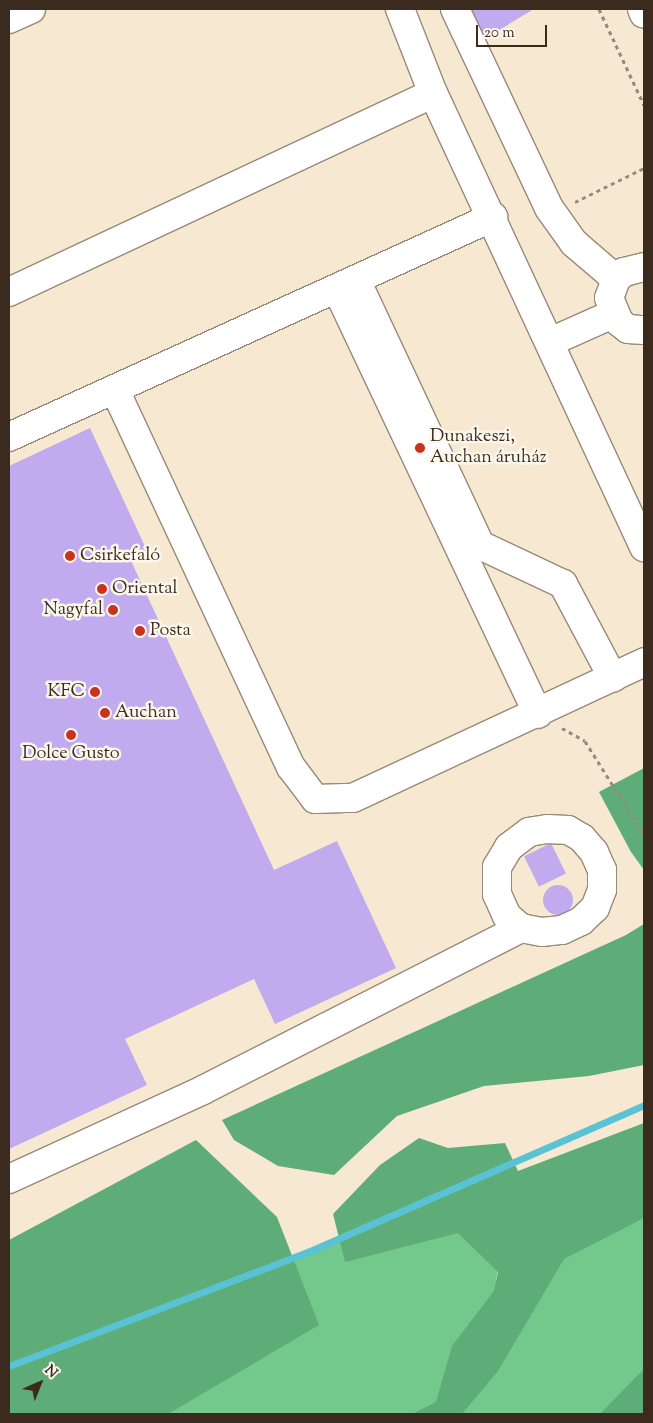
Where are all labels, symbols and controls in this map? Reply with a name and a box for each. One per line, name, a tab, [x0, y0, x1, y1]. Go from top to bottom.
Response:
scale bar	[478, 15, 549, 47]
text: 20 m	[484, 23, 515, 44]
place label: Dunakeszi, Auchan áruház	[430, 427, 547, 469]
marker: Dunakeszi, Auchan áruház	[414, 442, 426, 454]
place label: Csirkefaló	[80, 545, 160, 567]
marker: Csirkefaló	[64, 550, 76, 562]
place label: Oriental	[112, 578, 177, 600]
marker: Oriental	[96, 583, 108, 595]
place label: Nagyfal	[43, 599, 103, 621]
marker: Nagyfal	[107, 604, 119, 616]
place label: Posta	[150, 620, 191, 642]
marker: Posta	[134, 625, 146, 637]
place label: KFC	[47, 681, 85, 703]
marker: KFC	[89, 686, 101, 698]
place label: Auchan	[115, 702, 177, 724]
marker: Auchan	[99, 707, 111, 719]
marker: Dolce Gusto	[65, 729, 77, 741]
place label: Dolce Gusto	[22, 743, 120, 765]
north arrow	[15, 1358, 65, 1408]
text: N	[39, 1361, 61, 1383]

